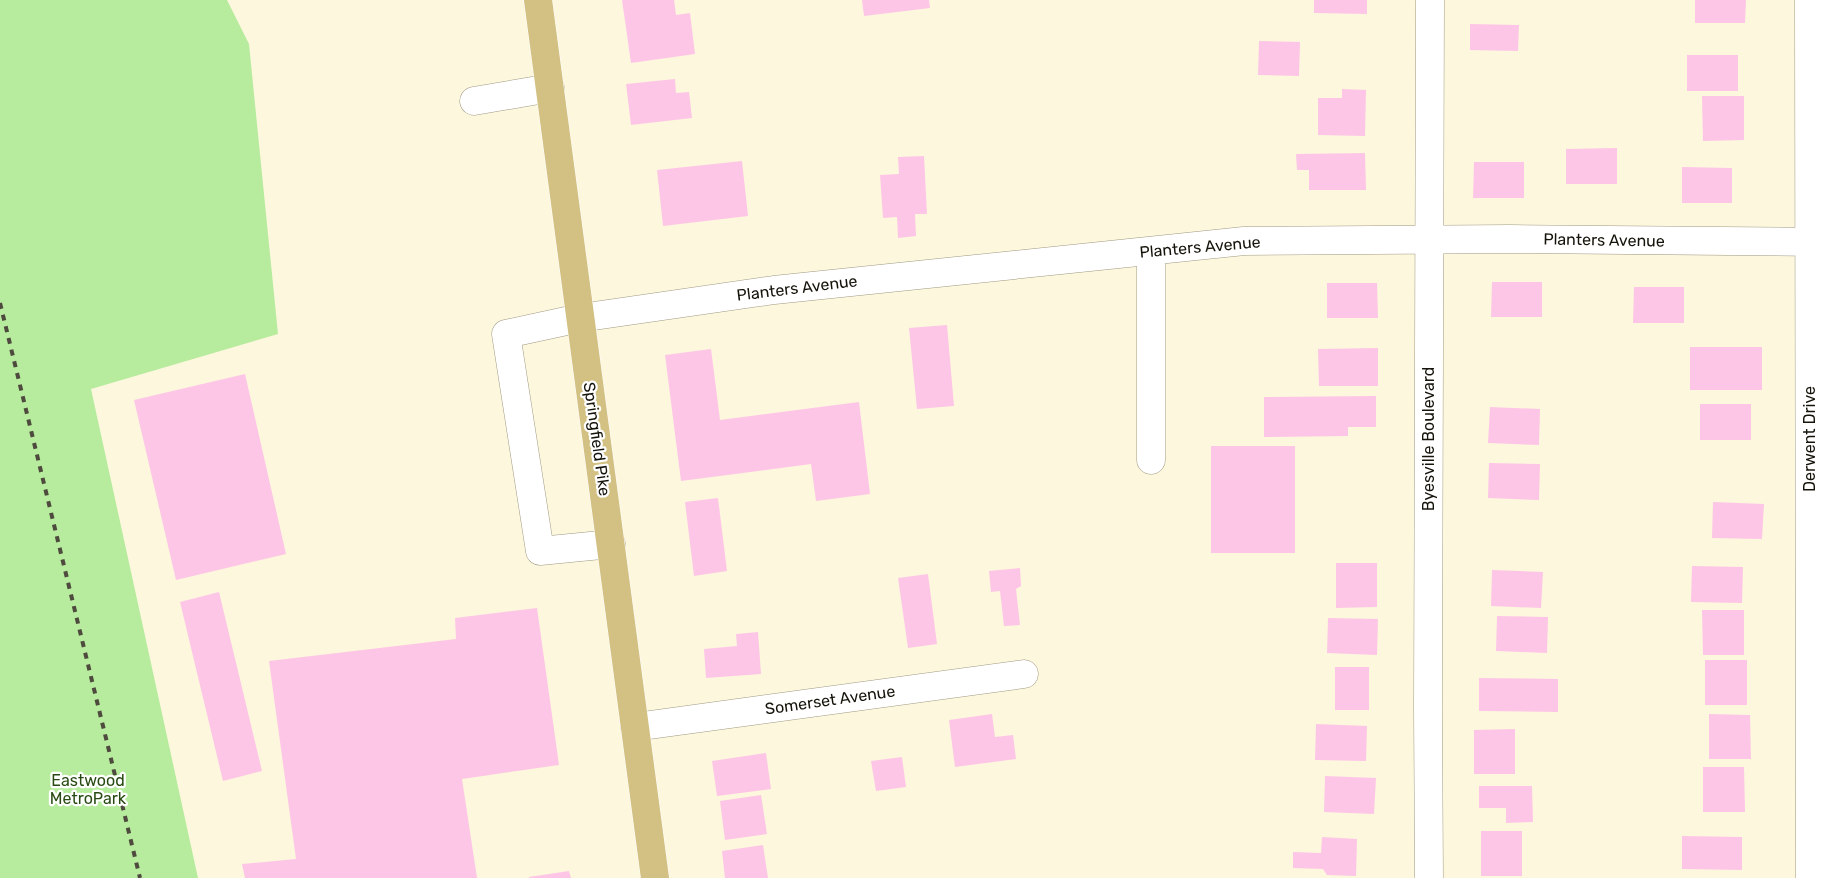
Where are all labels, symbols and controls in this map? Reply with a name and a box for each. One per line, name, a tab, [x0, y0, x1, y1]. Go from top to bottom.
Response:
street label: Planters Avenue	[1543, 229, 1665, 251]
street label: Planters Avenue	[1139, 232, 1261, 262]
street label: Planters Avenue	[736, 271, 859, 305]
street label: Byesville Boulevard	[1419, 367, 1438, 511]
street label: Springfield Pike	[580, 381, 614, 497]
street label: Derwent Drive	[1800, 386, 1819, 492]
street label: Somerset Avenue	[764, 681, 896, 719]
park label: Eastwood MetroPark	[50, 771, 127, 808]

